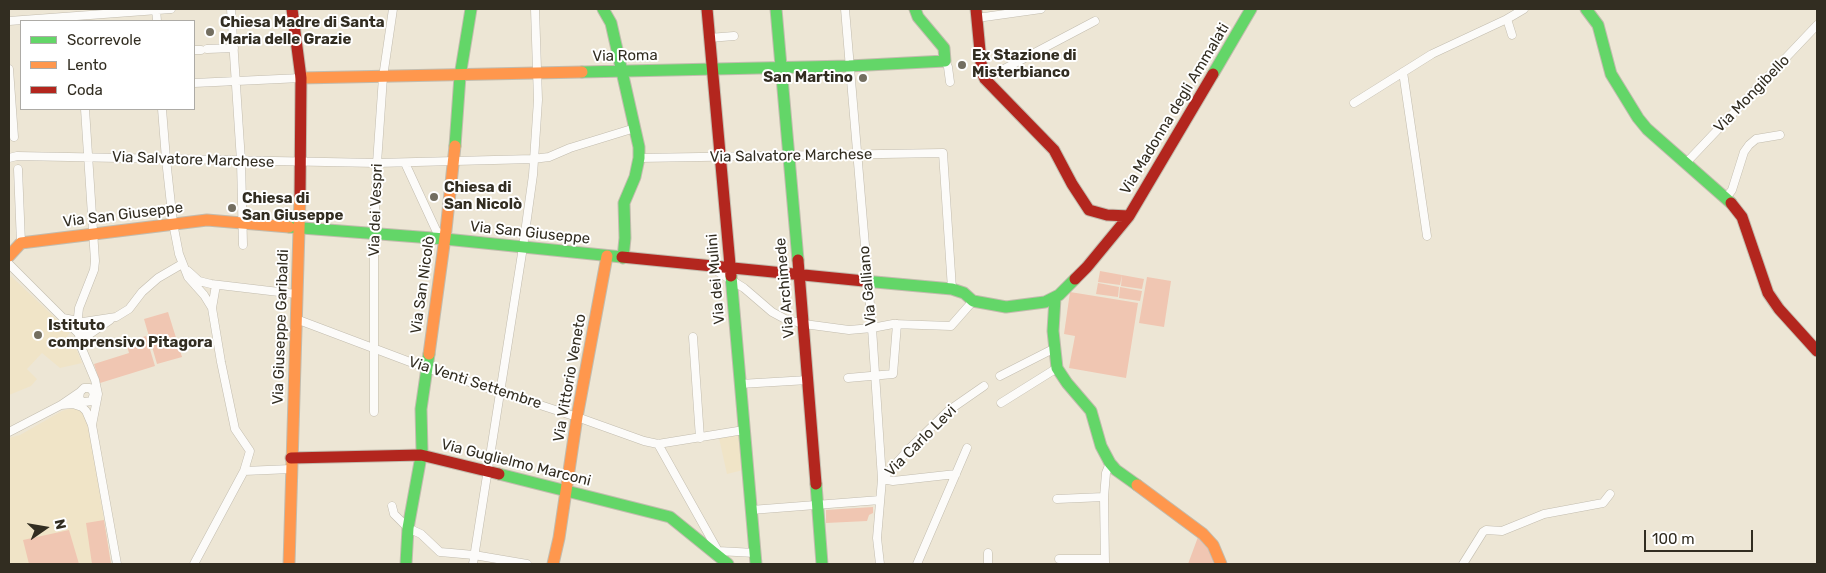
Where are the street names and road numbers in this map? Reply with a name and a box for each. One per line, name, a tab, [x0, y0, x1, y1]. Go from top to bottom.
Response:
street label: Via Madonna degli Ammalati	[1117, 20, 1233, 198]
street label: Via Roma	[592, 46, 658, 66]
street label: Via Mongibello	[1711, 51, 1793, 137]
street label: Via Salvatore Marchese	[710, 146, 872, 166]
street label: Via Salvatore Marchese	[111, 148, 275, 172]
street label: Via dei Vespri	[365, 163, 387, 257]
street label: Via San Giuseppe	[62, 199, 184, 231]
street label: Via San Giuseppe	[469, 218, 591, 248]
street label: Via dei Mulini	[703, 233, 729, 325]
street label: Via San Nicolò	[407, 235, 439, 335]
street label: Via Archimede	[772, 237, 798, 339]
street label: Via Galliano	[856, 245, 880, 327]
street label: Via Giuseppe Garibaldi	[269, 249, 293, 405]
street label: Via Vittorio Veneto	[550, 312, 590, 444]
street label: Via Venti Settembre	[406, 353, 544, 413]
street label: Via Carlo Levi	[882, 402, 960, 480]
street label: Via Guglielmo Marconi	[439, 436, 593, 490]

